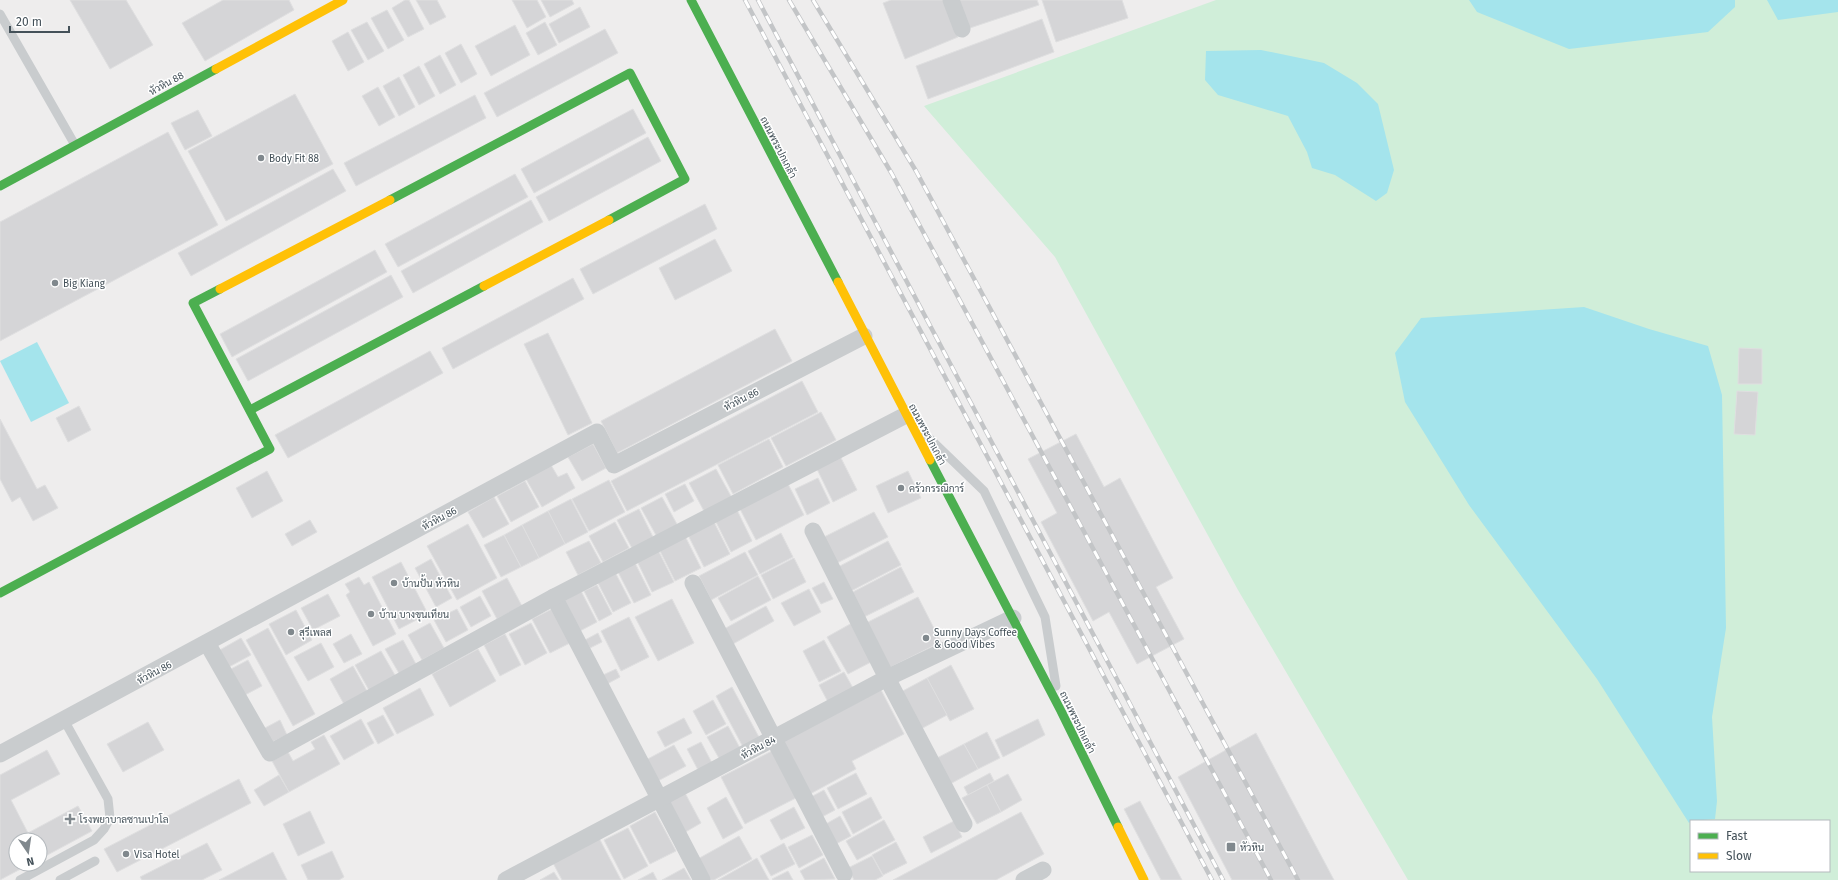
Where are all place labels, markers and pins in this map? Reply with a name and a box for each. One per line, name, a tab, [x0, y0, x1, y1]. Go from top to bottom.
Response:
marker: Body Fit 88	[256, 153, 266, 163]
place label: Body Fit 88	[269, 153, 320, 165]
marker: Big Kiang	[50, 278, 60, 288]
place label: Big Kiang	[63, 278, 106, 290]
place label: ครัวกรรณิการ์	[909, 481, 964, 495]
marker: ครัวกรรณิการ์	[896, 483, 906, 493]
place label: บ้านปั้น หัวหิน	[402, 574, 459, 590]
marker: บ้านปั้น หัวหิน	[389, 578, 399, 588]
place label: บ้าน บางขุนเทียน	[379, 608, 449, 622]
marker: บ้าน บางขุนเทียน	[366, 609, 376, 619]
place label: สุรีเพลส	[299, 626, 332, 640]
marker: สุรีเพลส	[286, 627, 296, 637]
place label: Sunny Days Coffee & Good Vibes	[934, 627, 1017, 651]
marker: Sunny Days Coffee & Good Vibes	[921, 633, 931, 643]
marker: โรงพยาบาลซานเปาโล	[64, 813, 76, 825]
place label: โรงพยาบาลซานเปาโล	[78, 813, 169, 826]
marker: หัวหิน	[1225, 841, 1237, 853]
place label: หัวหิน	[1240, 841, 1264, 854]
marker: Visa Hotel	[121, 849, 131, 859]
place label: Visa Hotel	[134, 849, 180, 861]

